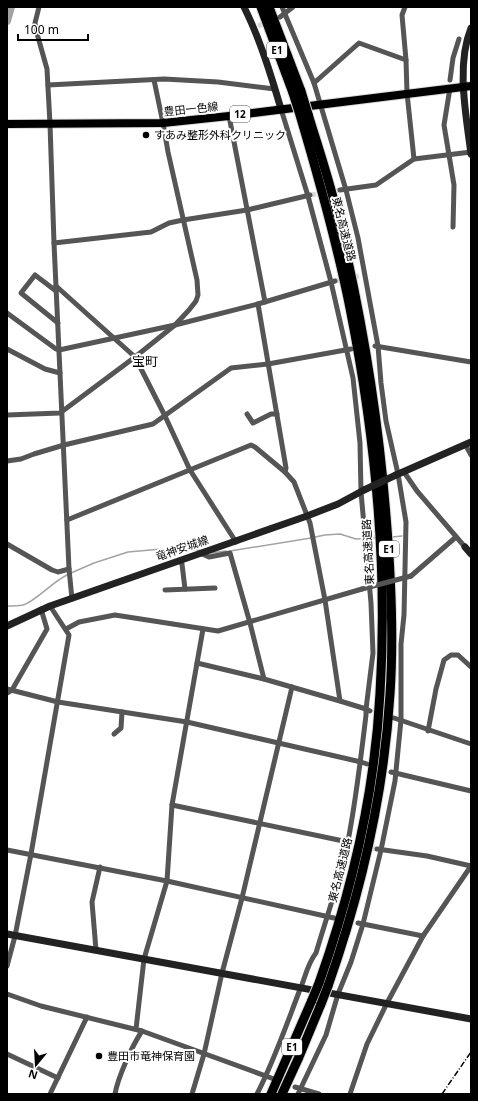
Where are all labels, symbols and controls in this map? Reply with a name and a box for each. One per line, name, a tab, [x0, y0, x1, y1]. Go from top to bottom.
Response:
scale bar	[18, 16, 88, 42]
text: 100 m	[24, 21, 59, 38]
road number: E1	[267, 42, 287, 58]
street label: 豊田一色線	[163, 98, 219, 119]
road number: 12	[230, 106, 250, 122]
place label: すあみ整形外科クリニック	[154, 127, 286, 142]
marker: すあみ整形外科クリニック	[141, 130, 151, 140]
street label: 東名高速道路	[329, 195, 360, 263]
district label: 宝町	[132, 352, 158, 370]
street label: 東名高速道路	[358, 519, 377, 585]
street label: 竜神安城線	[153, 531, 210, 564]
road number: E1	[379, 541, 399, 557]
street label: 東名高速道路	[324, 836, 355, 904]
road number: E1	[282, 1039, 302, 1055]
north arrow	[16, 1045, 56, 1085]
place label: 豊田市竜神保育園	[107, 1048, 195, 1063]
marker: 豊田市竜神保育園	[94, 1051, 104, 1061]
text: N	[26, 1066, 39, 1084]

